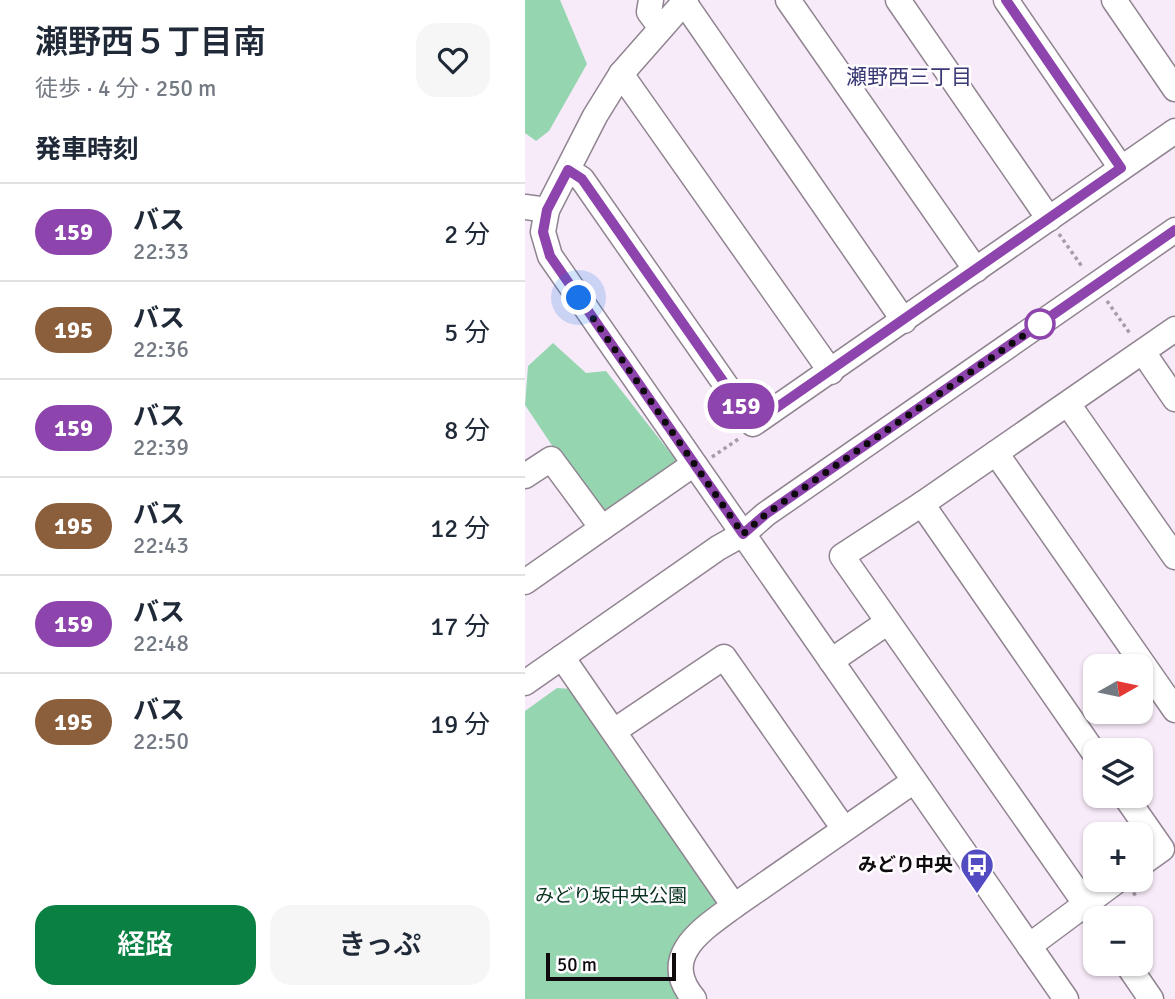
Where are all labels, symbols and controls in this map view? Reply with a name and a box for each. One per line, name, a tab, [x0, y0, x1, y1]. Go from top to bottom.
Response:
text: 瀬野西５丁目南	[35, 22, 266, 63]
button: heart	[416, 23, 490, 97]
district label: 瀬野西三丁目	[846, 64, 972, 90]
text: 徒歩 · 4 分 · 250 m	[35, 74, 216, 103]
text: 発車時刻	[35, 134, 139, 166]
text: バス	[133, 205, 185, 237]
text: 159	[54, 217, 93, 247]
text: 2 分	[444, 219, 490, 251]
text: 22:33	[133, 237, 189, 266]
your location	[561, 280, 596, 315]
text: バス	[133, 303, 185, 335]
unlabelled marker	[1025, 309, 1055, 339]
text: 195	[54, 315, 93, 345]
text: 5 分	[444, 317, 490, 349]
text: 22:36	[133, 335, 189, 364]
line badge: 159	[701, 383, 781, 429]
text: 159	[722, 391, 760, 421]
text: バス	[133, 401, 185, 433]
text: 159	[54, 413, 93, 443]
text: 8 分	[444, 415, 490, 447]
text: 22:39	[133, 433, 189, 462]
text: バス	[133, 499, 185, 531]
text: 195	[54, 511, 93, 541]
text: 12 分	[430, 513, 490, 545]
text: 22:43	[133, 531, 189, 560]
text: バス	[133, 597, 185, 629]
text: 159	[54, 609, 93, 639]
text: 17 分	[430, 611, 490, 643]
text: 22:48	[133, 629, 189, 658]
north arrow	[1083, 654, 1153, 724]
map controls	[1083, 654, 1153, 976]
text: バス	[133, 695, 185, 727]
text: 195	[54, 707, 93, 737]
text: 19 分	[430, 709, 490, 741]
text: 22:50	[133, 727, 189, 756]
button: layers	[1083, 738, 1153, 808]
button: +	[1083, 822, 1153, 892]
bus stop icon: みどり中央	[958, 846, 996, 895]
place label: みどり中央	[858, 853, 953, 877]
park label: みどり坂中央公園	[535, 884, 687, 908]
button: 経路	[35, 905, 256, 985]
button: きっぷ	[270, 905, 490, 985]
button: −	[1083, 906, 1153, 976]
scale bar	[546, 950, 675, 982]
text: 50 m	[557, 953, 597, 977]

